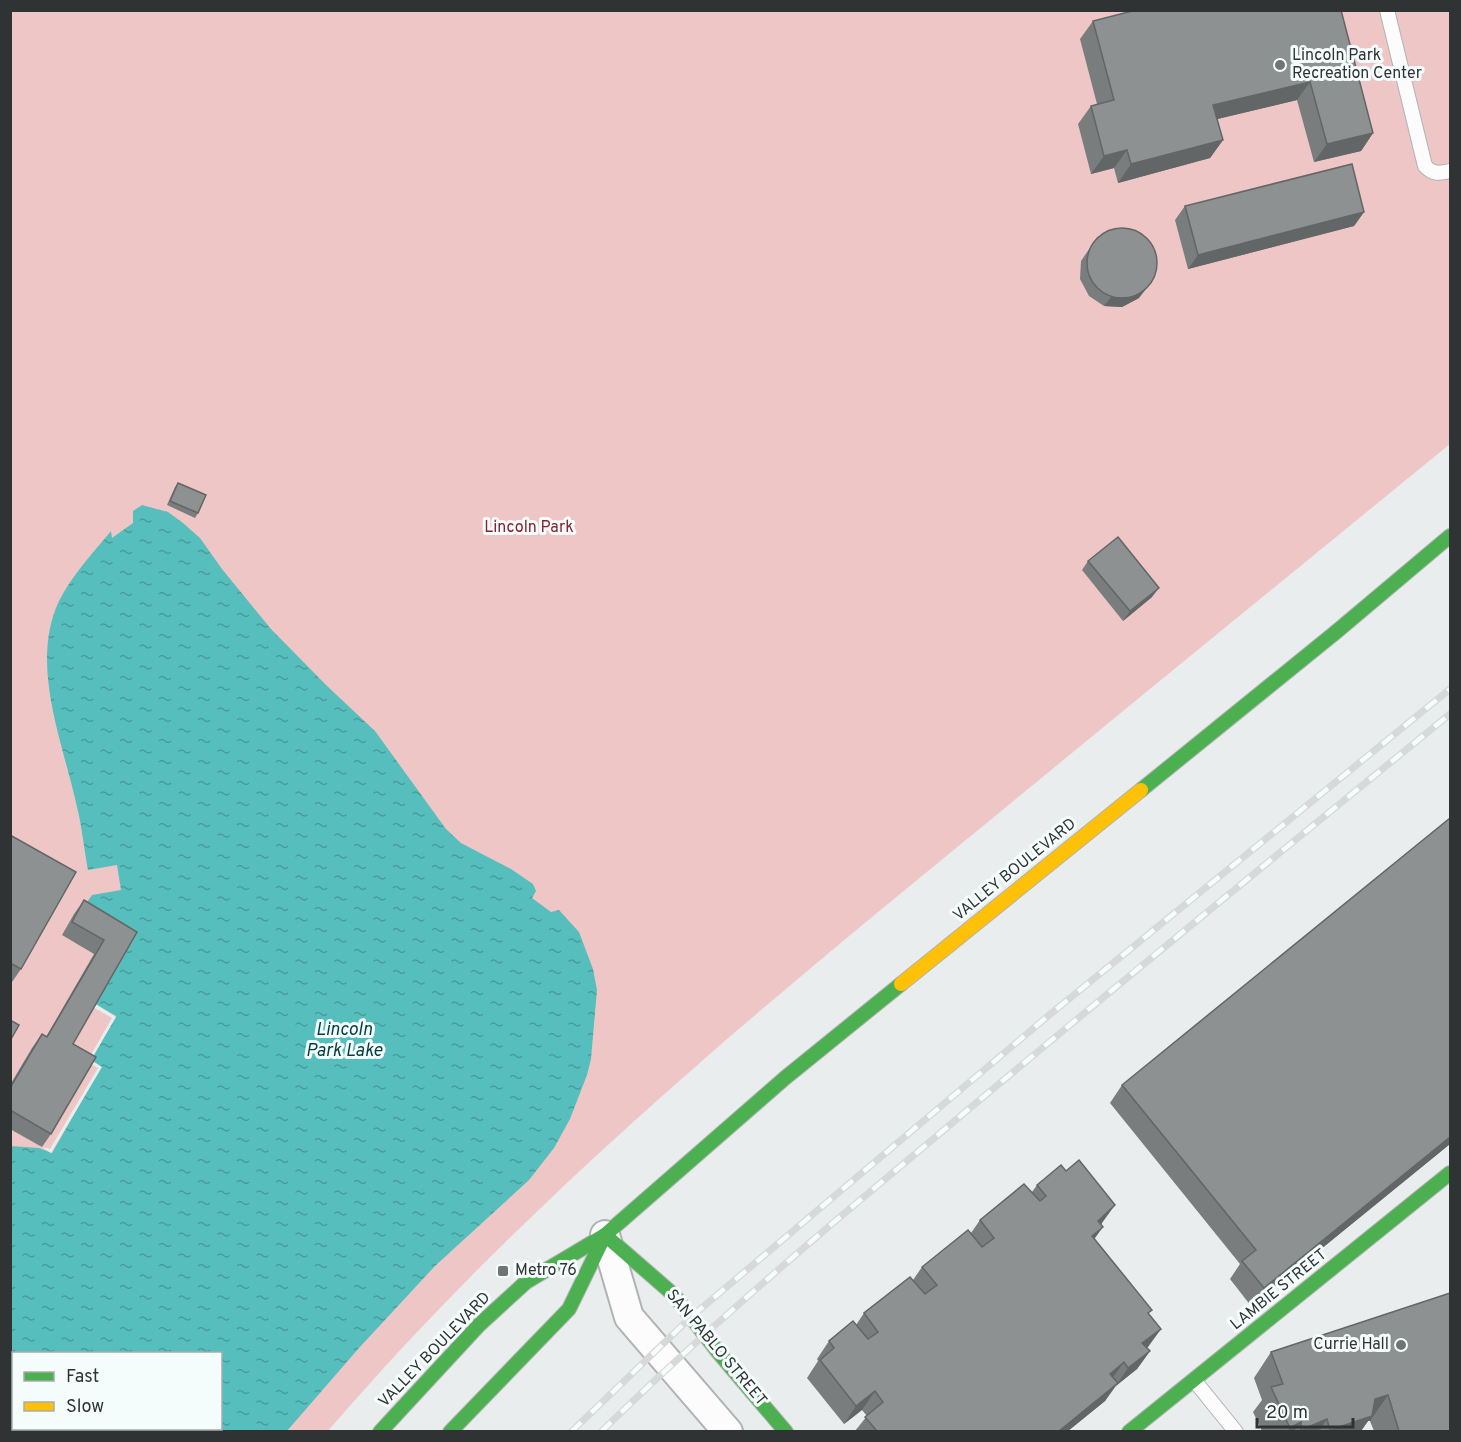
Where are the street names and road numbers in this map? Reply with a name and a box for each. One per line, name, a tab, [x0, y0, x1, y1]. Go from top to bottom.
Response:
street label: VALLEY BOULEVARD	[949, 814, 1081, 926]
street label: LAMBIE STREET	[1227, 1245, 1331, 1335]
street label: SAN PABLO STREET	[661, 1286, 771, 1410]
street label: VALLEY BOULEVARD	[375, 1288, 495, 1412]

